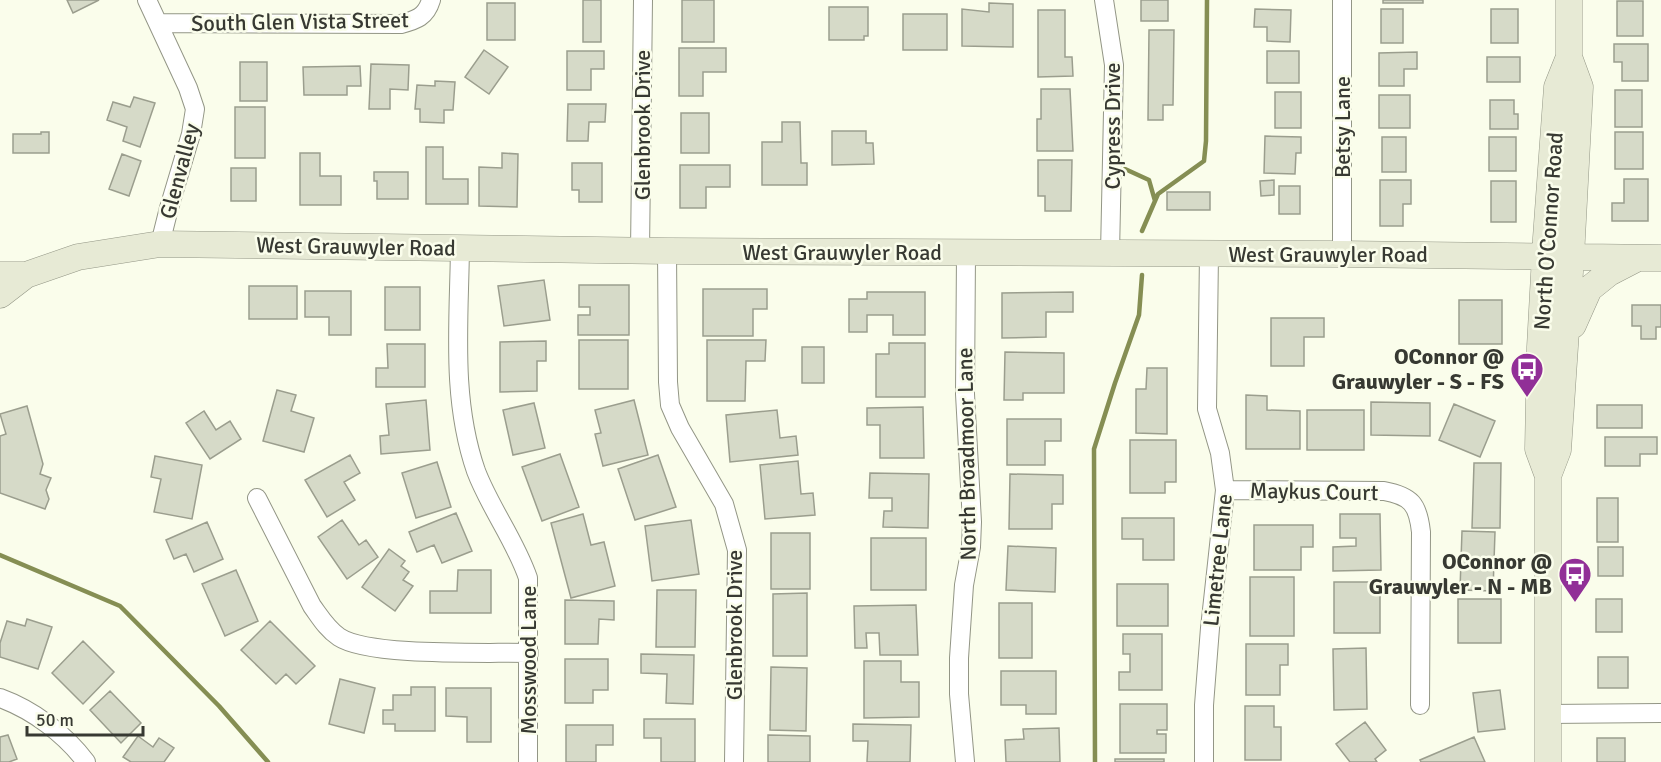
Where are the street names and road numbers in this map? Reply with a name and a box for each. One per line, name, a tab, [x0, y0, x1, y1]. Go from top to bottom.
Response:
street label: South Glen Vista Street	[191, 6, 409, 37]
street label: Glenbrook Drive	[629, 50, 656, 200]
street label: Cypress Drive	[1099, 62, 1126, 190]
street label: Betsy Lane	[1329, 76, 1356, 178]
street label: Glenvalley	[154, 120, 205, 222]
street label: North O'Connor Road	[1528, 131, 1569, 331]
street label: West Grauwyler Road	[256, 231, 456, 262]
street label: West Grauwyler Road	[742, 239, 942, 266]
street label: West Grauwyler Road	[1228, 241, 1428, 268]
street label: North Broadmoor Lane	[951, 347, 982, 561]
street label: Maykus Court	[1249, 477, 1379, 506]
street label: Limetree Lane	[1197, 492, 1238, 628]
street label: Glenbrook Drive	[721, 550, 748, 700]
street label: Mosswood Lane	[515, 586, 542, 734]

